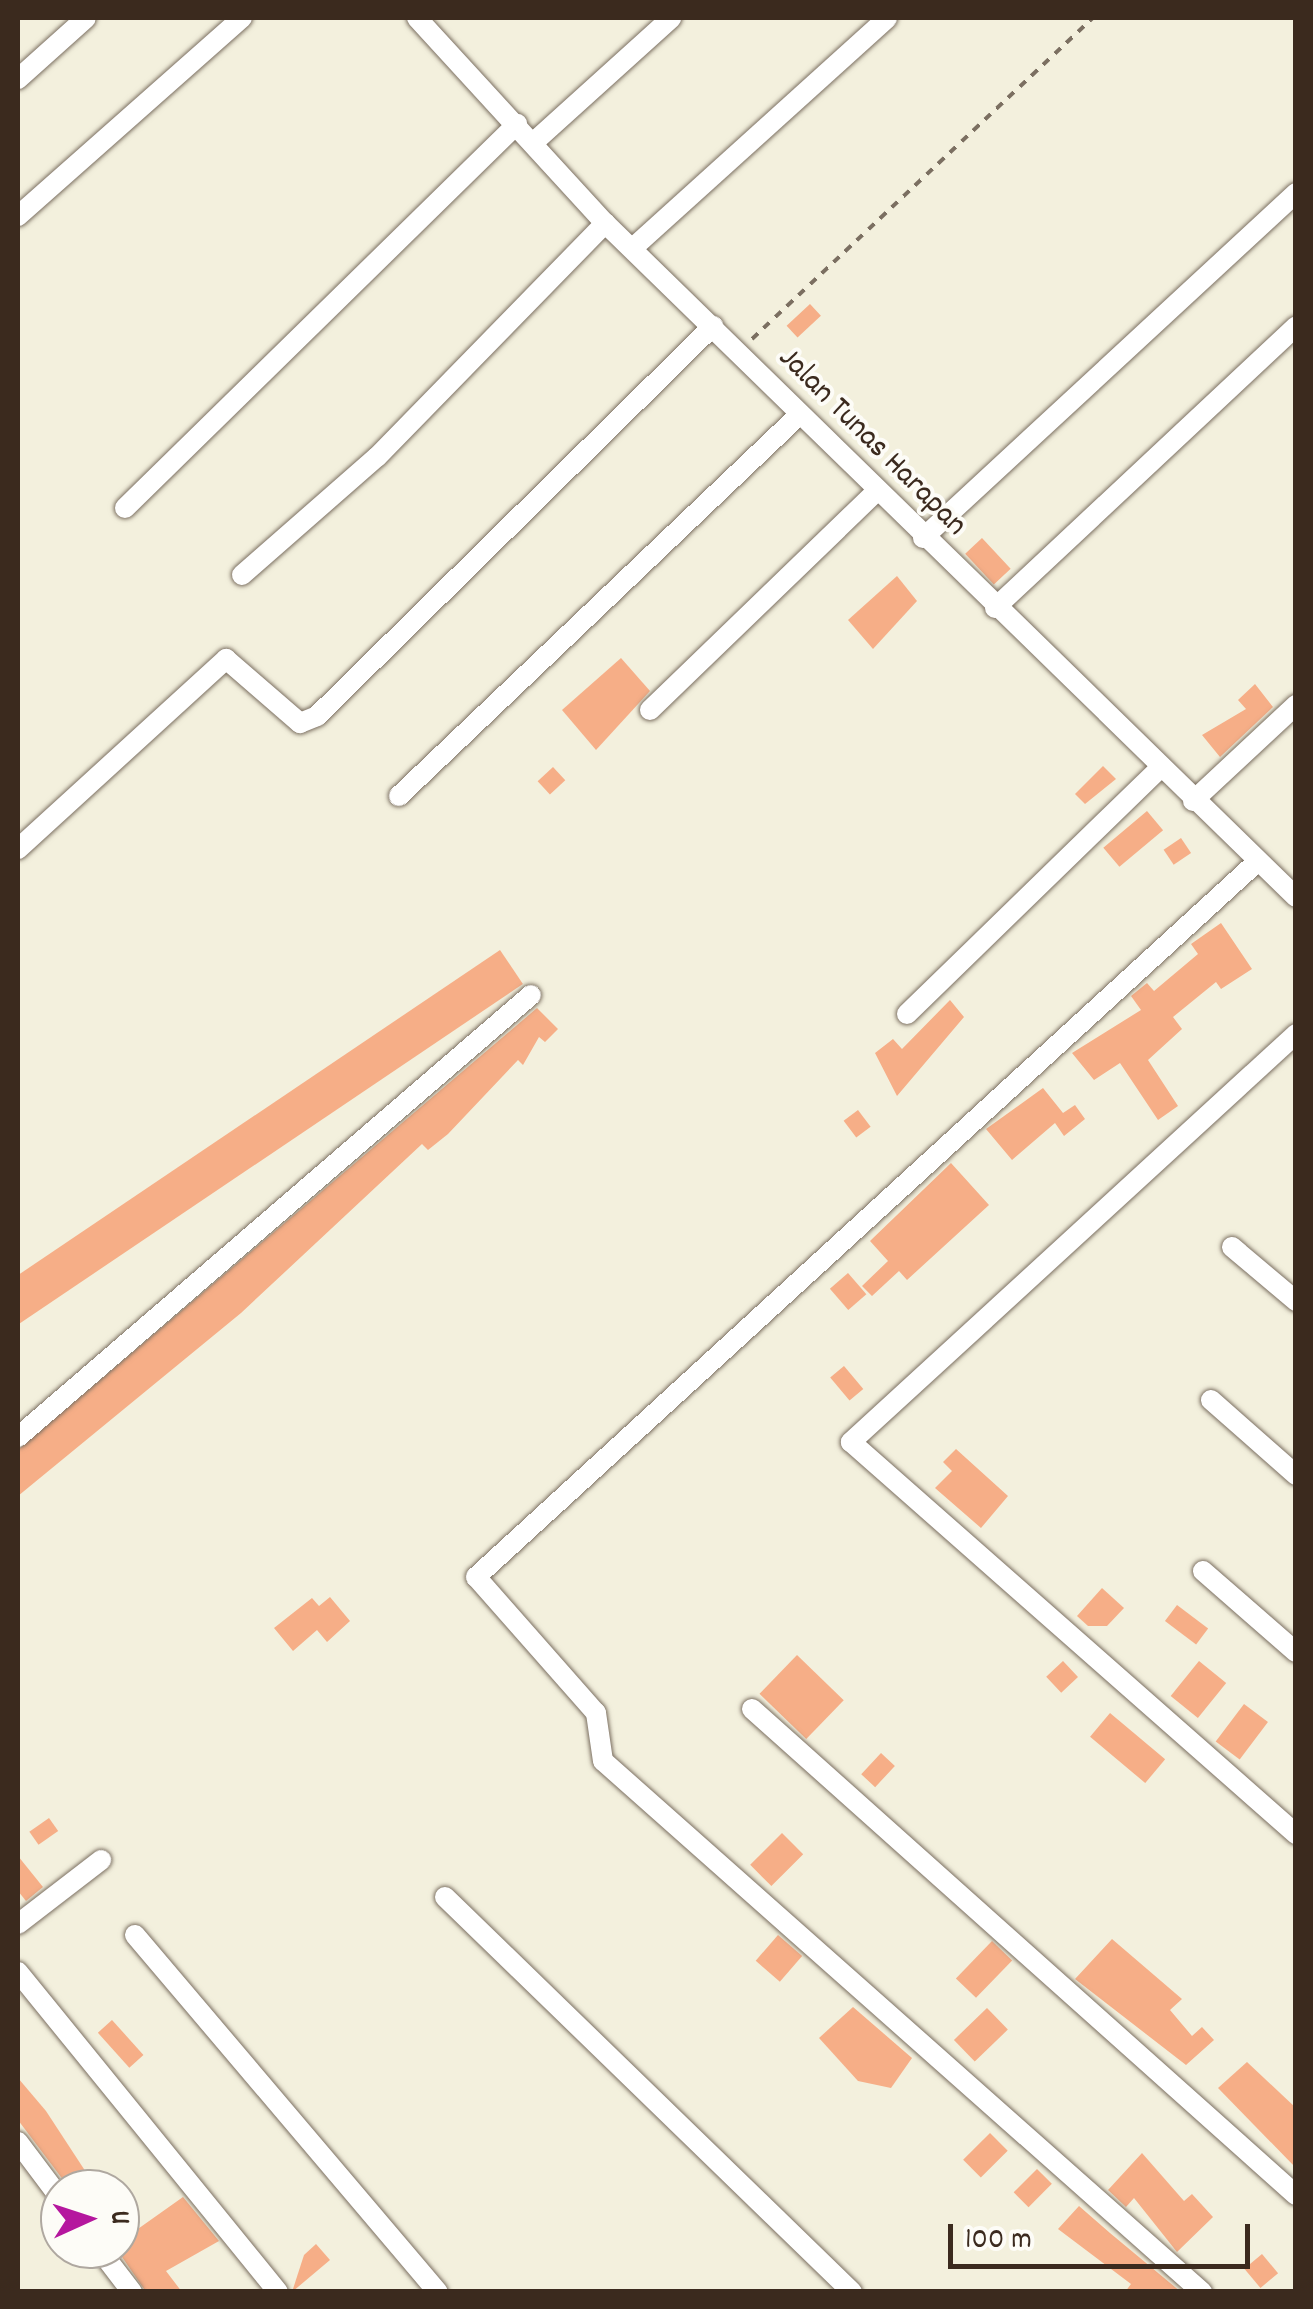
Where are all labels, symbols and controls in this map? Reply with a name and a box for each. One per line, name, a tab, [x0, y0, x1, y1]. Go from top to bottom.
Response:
street label: Jalan Tunas Harapan	[769, 341, 973, 545]
north arrow	[40, 2169, 140, 2269]
scale bar	[953, 2204, 1256, 2266]
text: U	[98, 2210, 138, 2225]
text: 100 m	[965, 2220, 1032, 2263]

